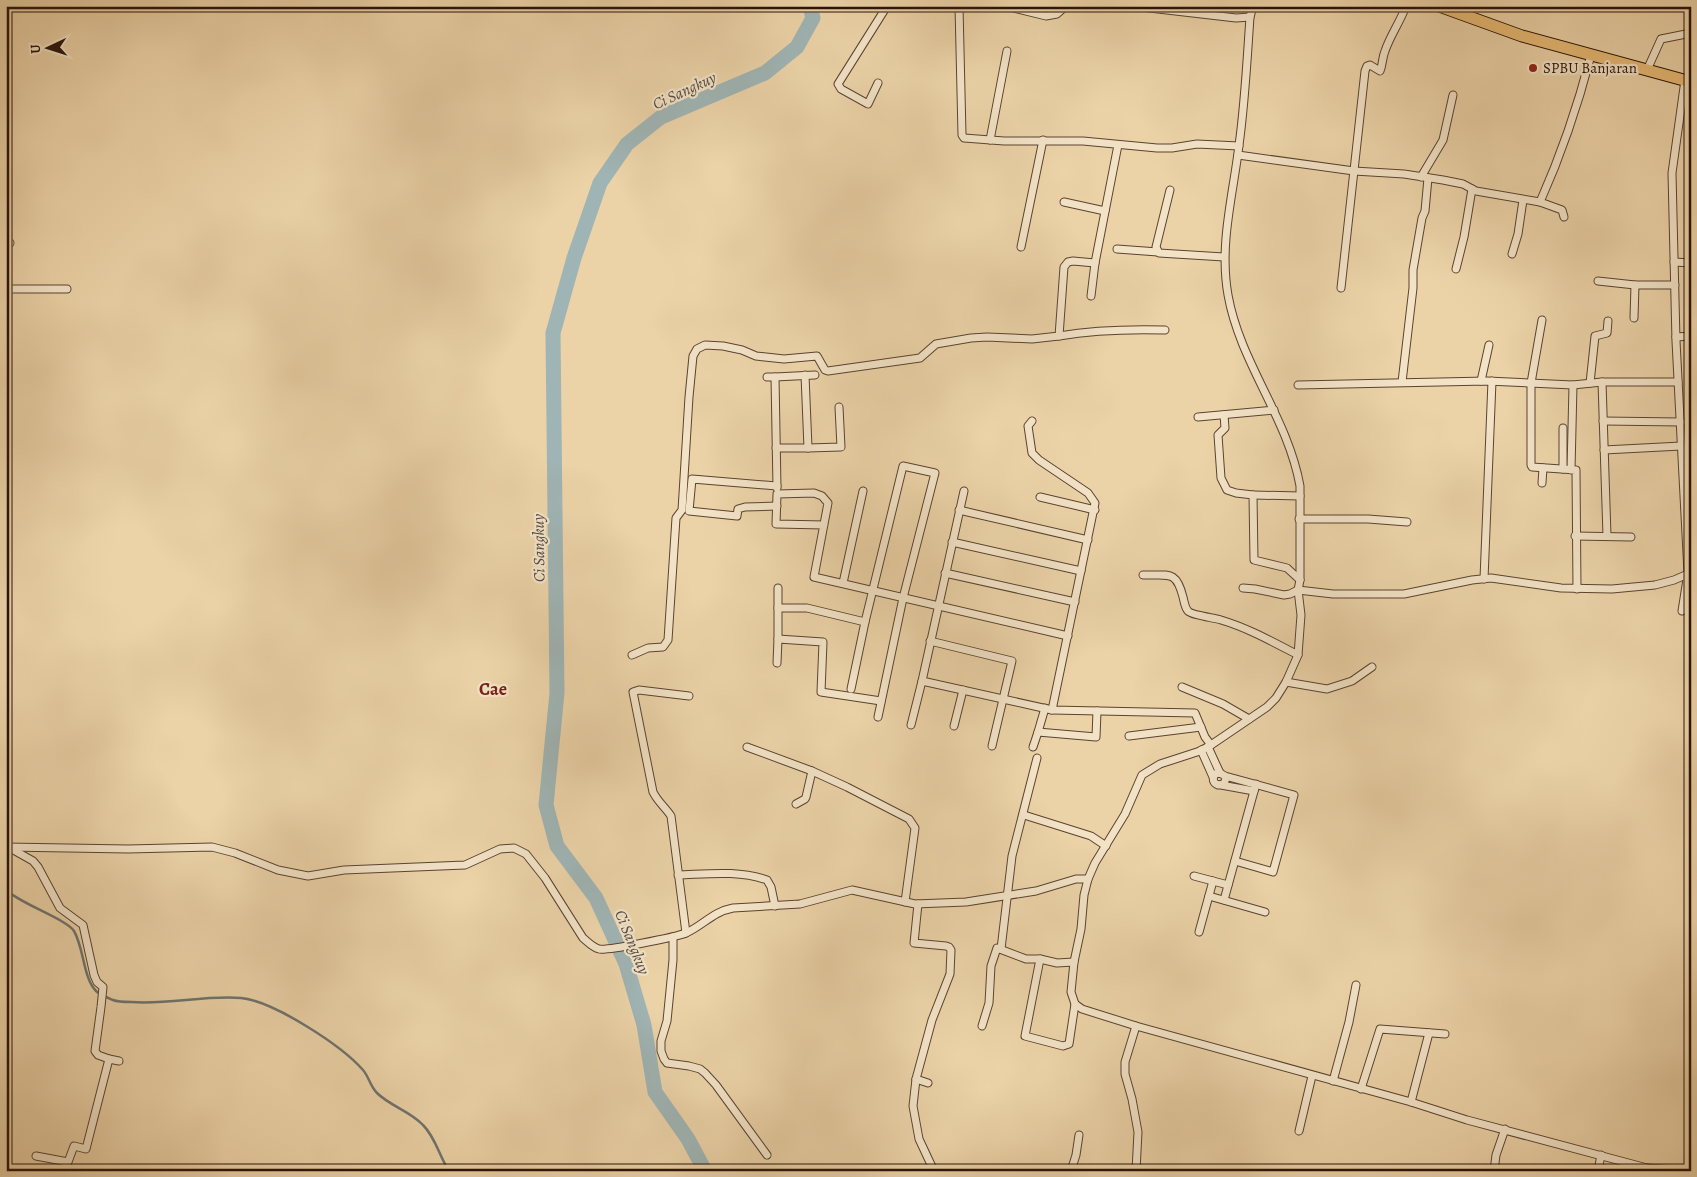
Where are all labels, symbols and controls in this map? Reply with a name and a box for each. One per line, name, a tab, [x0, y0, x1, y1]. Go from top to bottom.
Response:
north arrow	[22, 22, 72, 72]
text: U	[26, 44, 45, 54]
place label: SPBU Banjaran	[1543, 58, 1637, 78]
marker: SPBU Banjaran	[1527, 62, 1539, 74]
water label: Ci Sangkuy	[649, 67, 720, 115]
water label: Ci Sangkuy	[527, 514, 551, 582]
district label: Cae	[479, 677, 507, 701]
water label: Ci Sangkuy	[609, 907, 655, 978]

